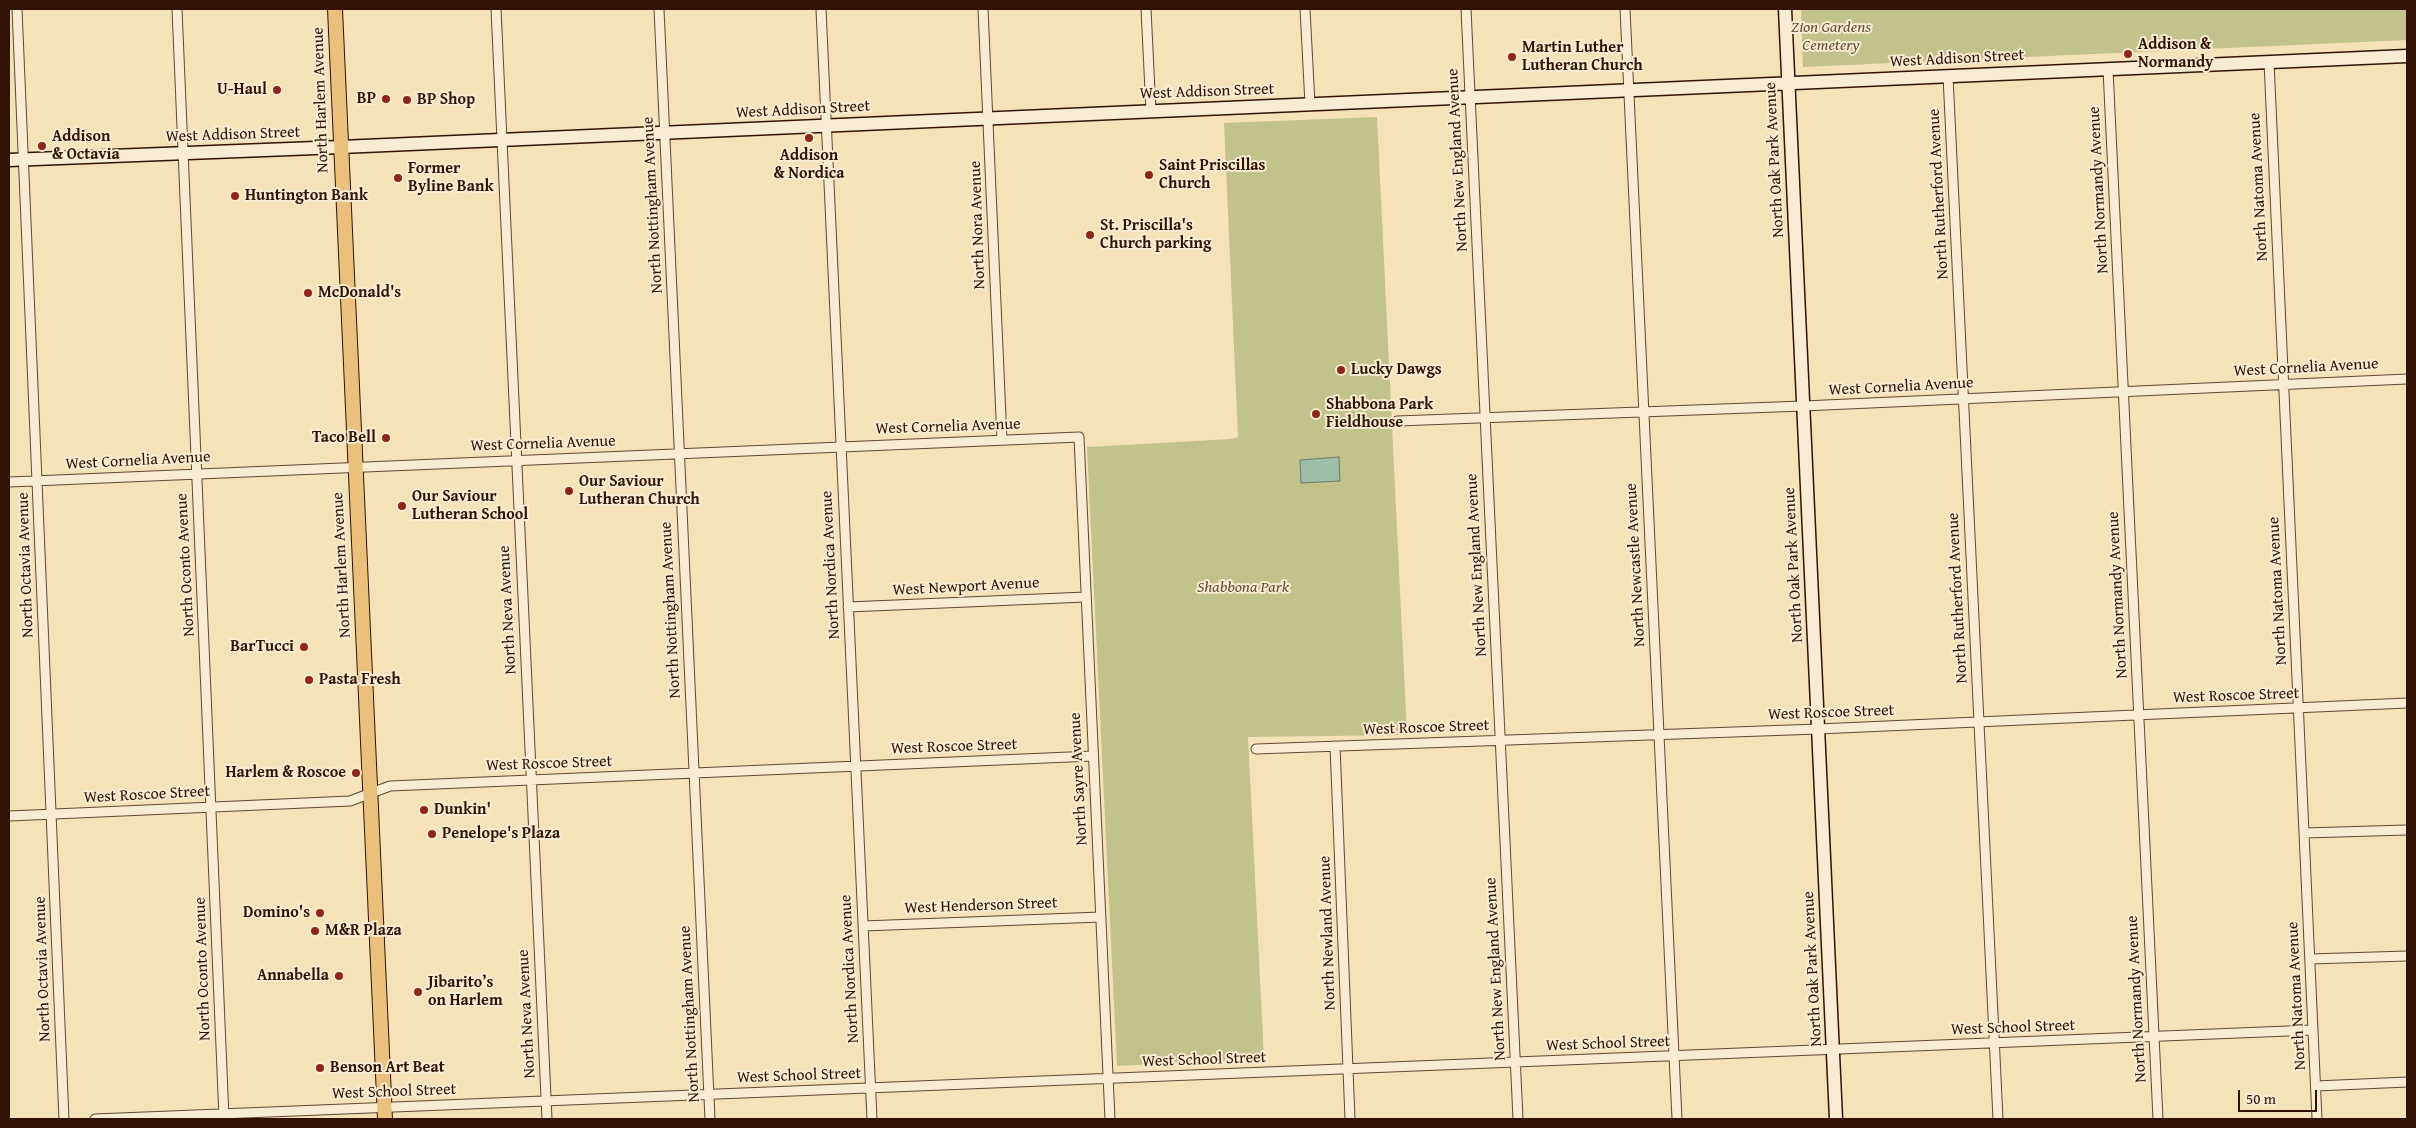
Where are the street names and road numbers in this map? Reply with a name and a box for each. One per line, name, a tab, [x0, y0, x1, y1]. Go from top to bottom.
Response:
street label: North Harlem Avenue	[309, 27, 333, 173]
street label: West Addison Street	[1889, 46, 2025, 72]
street label: North New England Avenue	[1444, 68, 1472, 252]
street label: West Addison Street	[1139, 80, 1275, 104]
street label: North Oak Park Avenue	[1761, 82, 1789, 238]
street label: West Addison Street	[735, 97, 871, 123]
street label: North Normandy Avenue	[2085, 106, 2113, 274]
street label: North Rutherford Avenue	[1925, 108, 1953, 280]
street label: North Natoma Avenue	[2246, 112, 2272, 262]
street label: North Nottingham Avenue	[639, 116, 667, 294]
street label: West Addison Street	[165, 123, 301, 147]
street label: North Nora Avenue	[966, 160, 990, 290]
street label: West Cornelia Avenue	[2233, 355, 2379, 381]
street label: West Cornelia Avenue	[1828, 374, 1974, 400]
street label: West Cornelia Avenue	[875, 415, 1021, 439]
street label: West Cornelia Avenue	[470, 432, 616, 456]
street label: West Cornelia Avenue	[65, 448, 211, 474]
street label: North New England Avenue	[1463, 473, 1491, 657]
street label: North Newcastle Avenue	[1622, 483, 1650, 647]
street label: North Oak Park Avenue	[1780, 487, 1808, 643]
street label: North Nordica Avenue	[818, 490, 844, 640]
street label: North Octavia Avenue	[14, 492, 38, 638]
street label: North Harlem Avenue	[329, 492, 355, 638]
street label: North Oconto Avenue	[173, 493, 199, 637]
street label: North Normandy Avenue	[2104, 511, 2132, 679]
street label: North Rutherford Avenue	[1944, 512, 1972, 684]
street label: North Natoma Avenue	[2265, 516, 2291, 666]
street label: North Nottingham Avenue	[657, 521, 685, 699]
street label: North Neva Avenue	[495, 545, 521, 675]
street label: West Newport Avenue	[892, 574, 1040, 600]
street label: West Roscoe Street	[2172, 684, 2300, 708]
street label: West Roscoe Street	[1767, 701, 1895, 725]
street label: North Sayre Avenue	[1066, 712, 1092, 846]
street label: West Roscoe Street	[1362, 716, 1490, 740]
street label: West Roscoe Street	[890, 735, 1018, 759]
street label: West Roscoe Street	[485, 752, 613, 776]
street label: West Roscoe Street	[83, 782, 211, 808]
street label: North Newland Avenue	[1316, 855, 1340, 1011]
street label: North New England Avenue	[1482, 877, 1510, 1061]
street label: North Oak Park Avenue	[1799, 891, 1827, 1047]
street label: North Nordica Avenue	[837, 894, 863, 1044]
street label: West Henderson Street	[904, 894, 1058, 918]
street label: North Octavia Avenue	[31, 896, 55, 1042]
street label: North Oconto Avenue	[191, 897, 215, 1041]
street label: North Normandy Avenue	[2123, 915, 2151, 1083]
street label: North Natoma Avenue	[2284, 921, 2310, 1071]
street label: North Nottingham Avenue	[676, 925, 704, 1103]
street label: North Neva Avenue	[514, 949, 540, 1079]
street label: West School Street	[1950, 1016, 2076, 1040]
street label: West School Street	[1545, 1032, 1671, 1056]
street label: West School Street	[1141, 1048, 1267, 1072]
street label: West School Street	[736, 1064, 862, 1088]
street label: West School Street	[331, 1080, 457, 1104]

